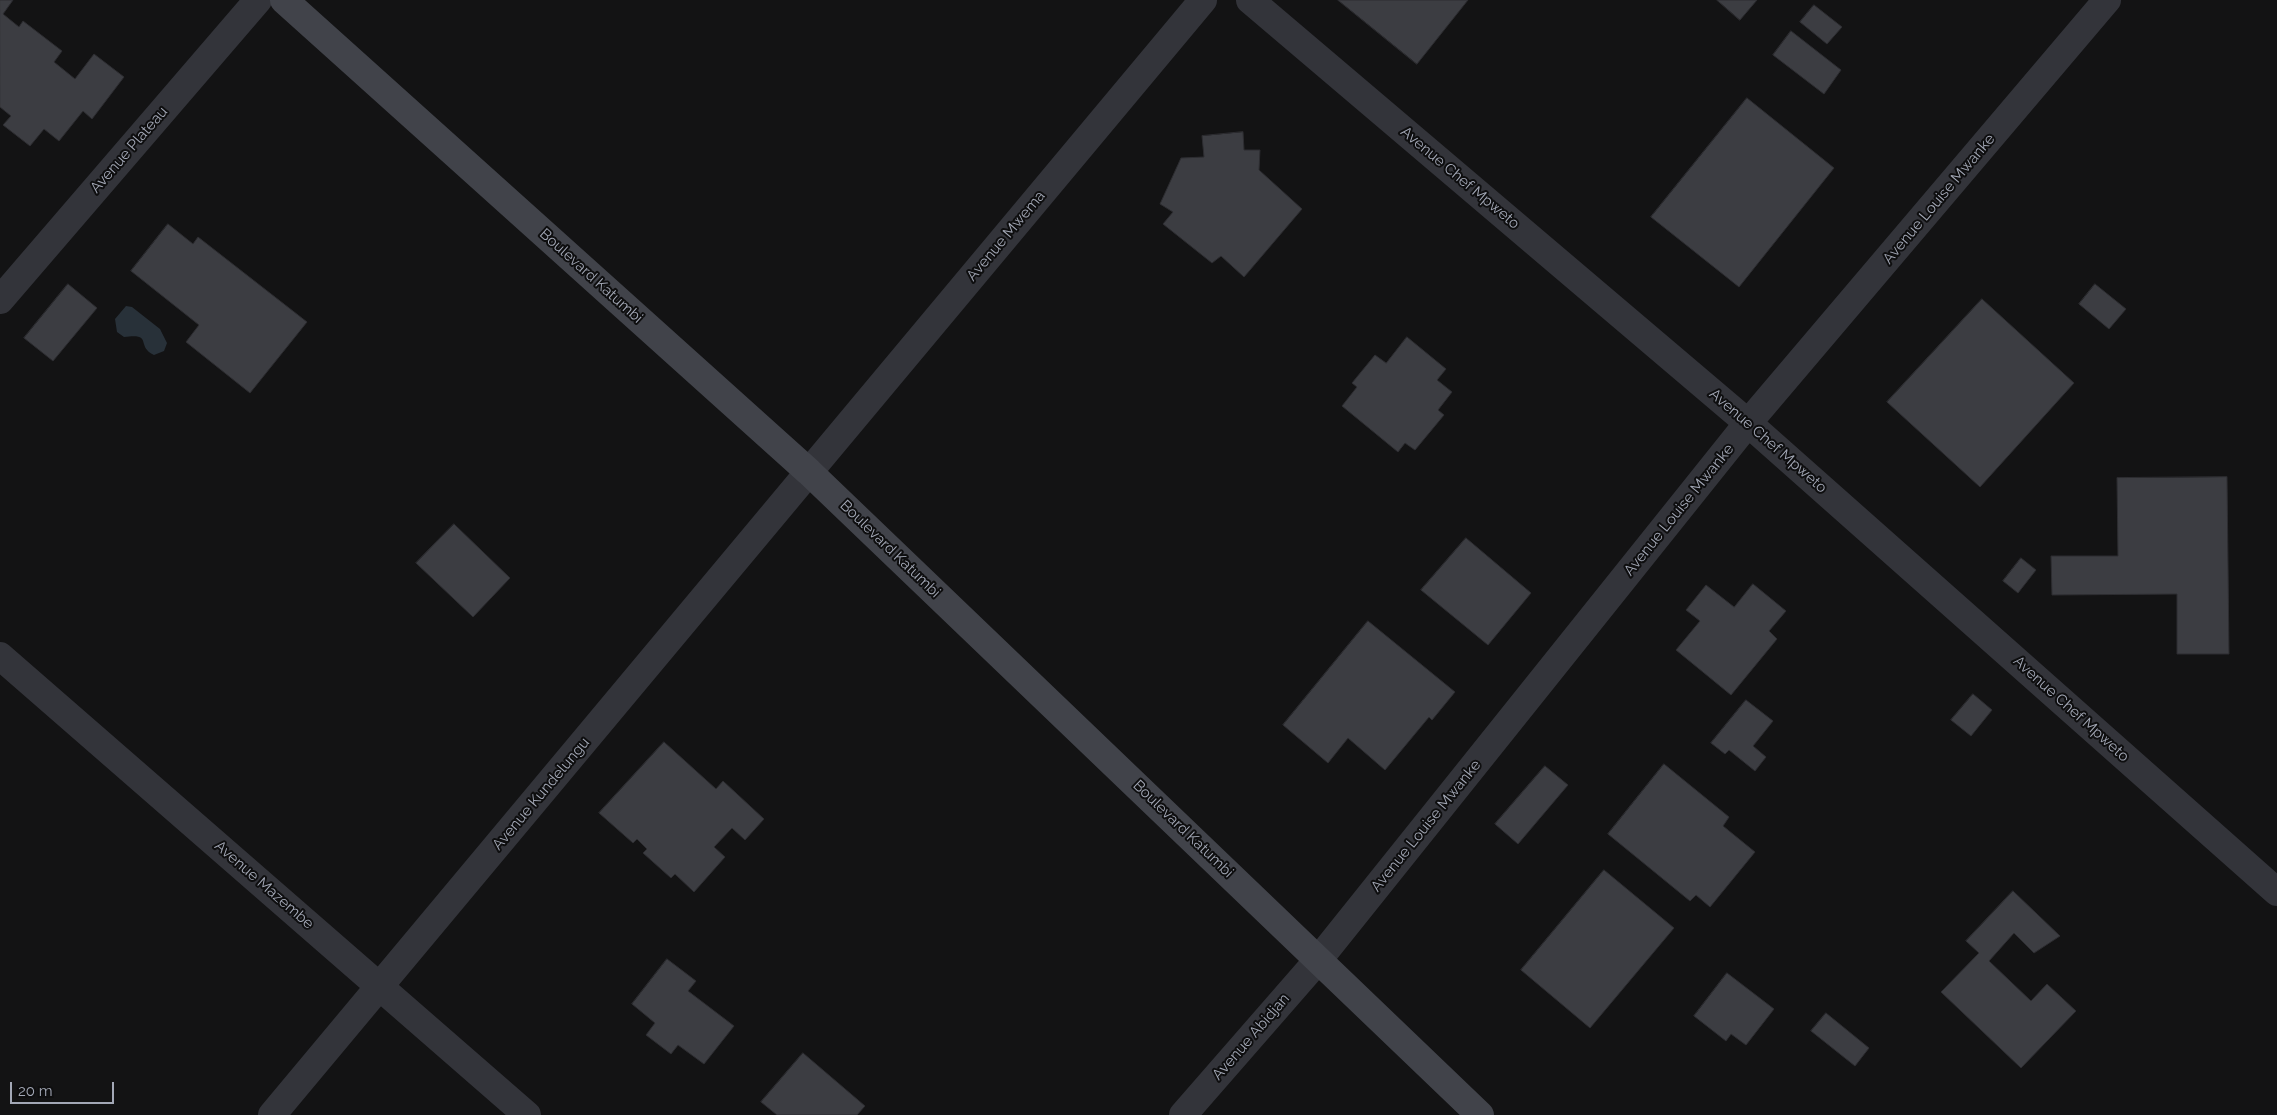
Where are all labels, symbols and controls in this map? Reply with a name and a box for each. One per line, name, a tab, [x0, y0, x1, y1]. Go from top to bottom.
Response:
street label: Avenue Plateau	[87, 103, 171, 197]
street label: Avenue Chef Mpweto	[1397, 123, 1523, 233]
street label: Avenue Louise Mwanke	[1879, 130, 1999, 268]
street label: Avenue Mwema	[963, 187, 1049, 285]
street label: Boulevard Katumbi	[536, 225, 646, 327]
street label: Avenue Chef Mpweto	[1706, 385, 1830, 497]
street label: Avenue Louise Mwanke	[1620, 440, 1738, 580]
street label: Boulevard Katumbi	[836, 496, 944, 602]
street label: Avenue Chef Mpweto	[2009, 652, 2133, 766]
street label: Avenue Kundelungu	[489, 734, 593, 854]
street label: Avenue Louise Mwanke	[1367, 756, 1485, 896]
street label: Boulevard Katumbi	[1129, 776, 1237, 882]
street label: Avenue Mazembe	[211, 837, 317, 933]
street label: Avenue Abidjan	[1209, 990, 1293, 1084]
scale bar	[12, 1072, 116, 1104]
text: 20 m	[18, 1082, 53, 1100]

